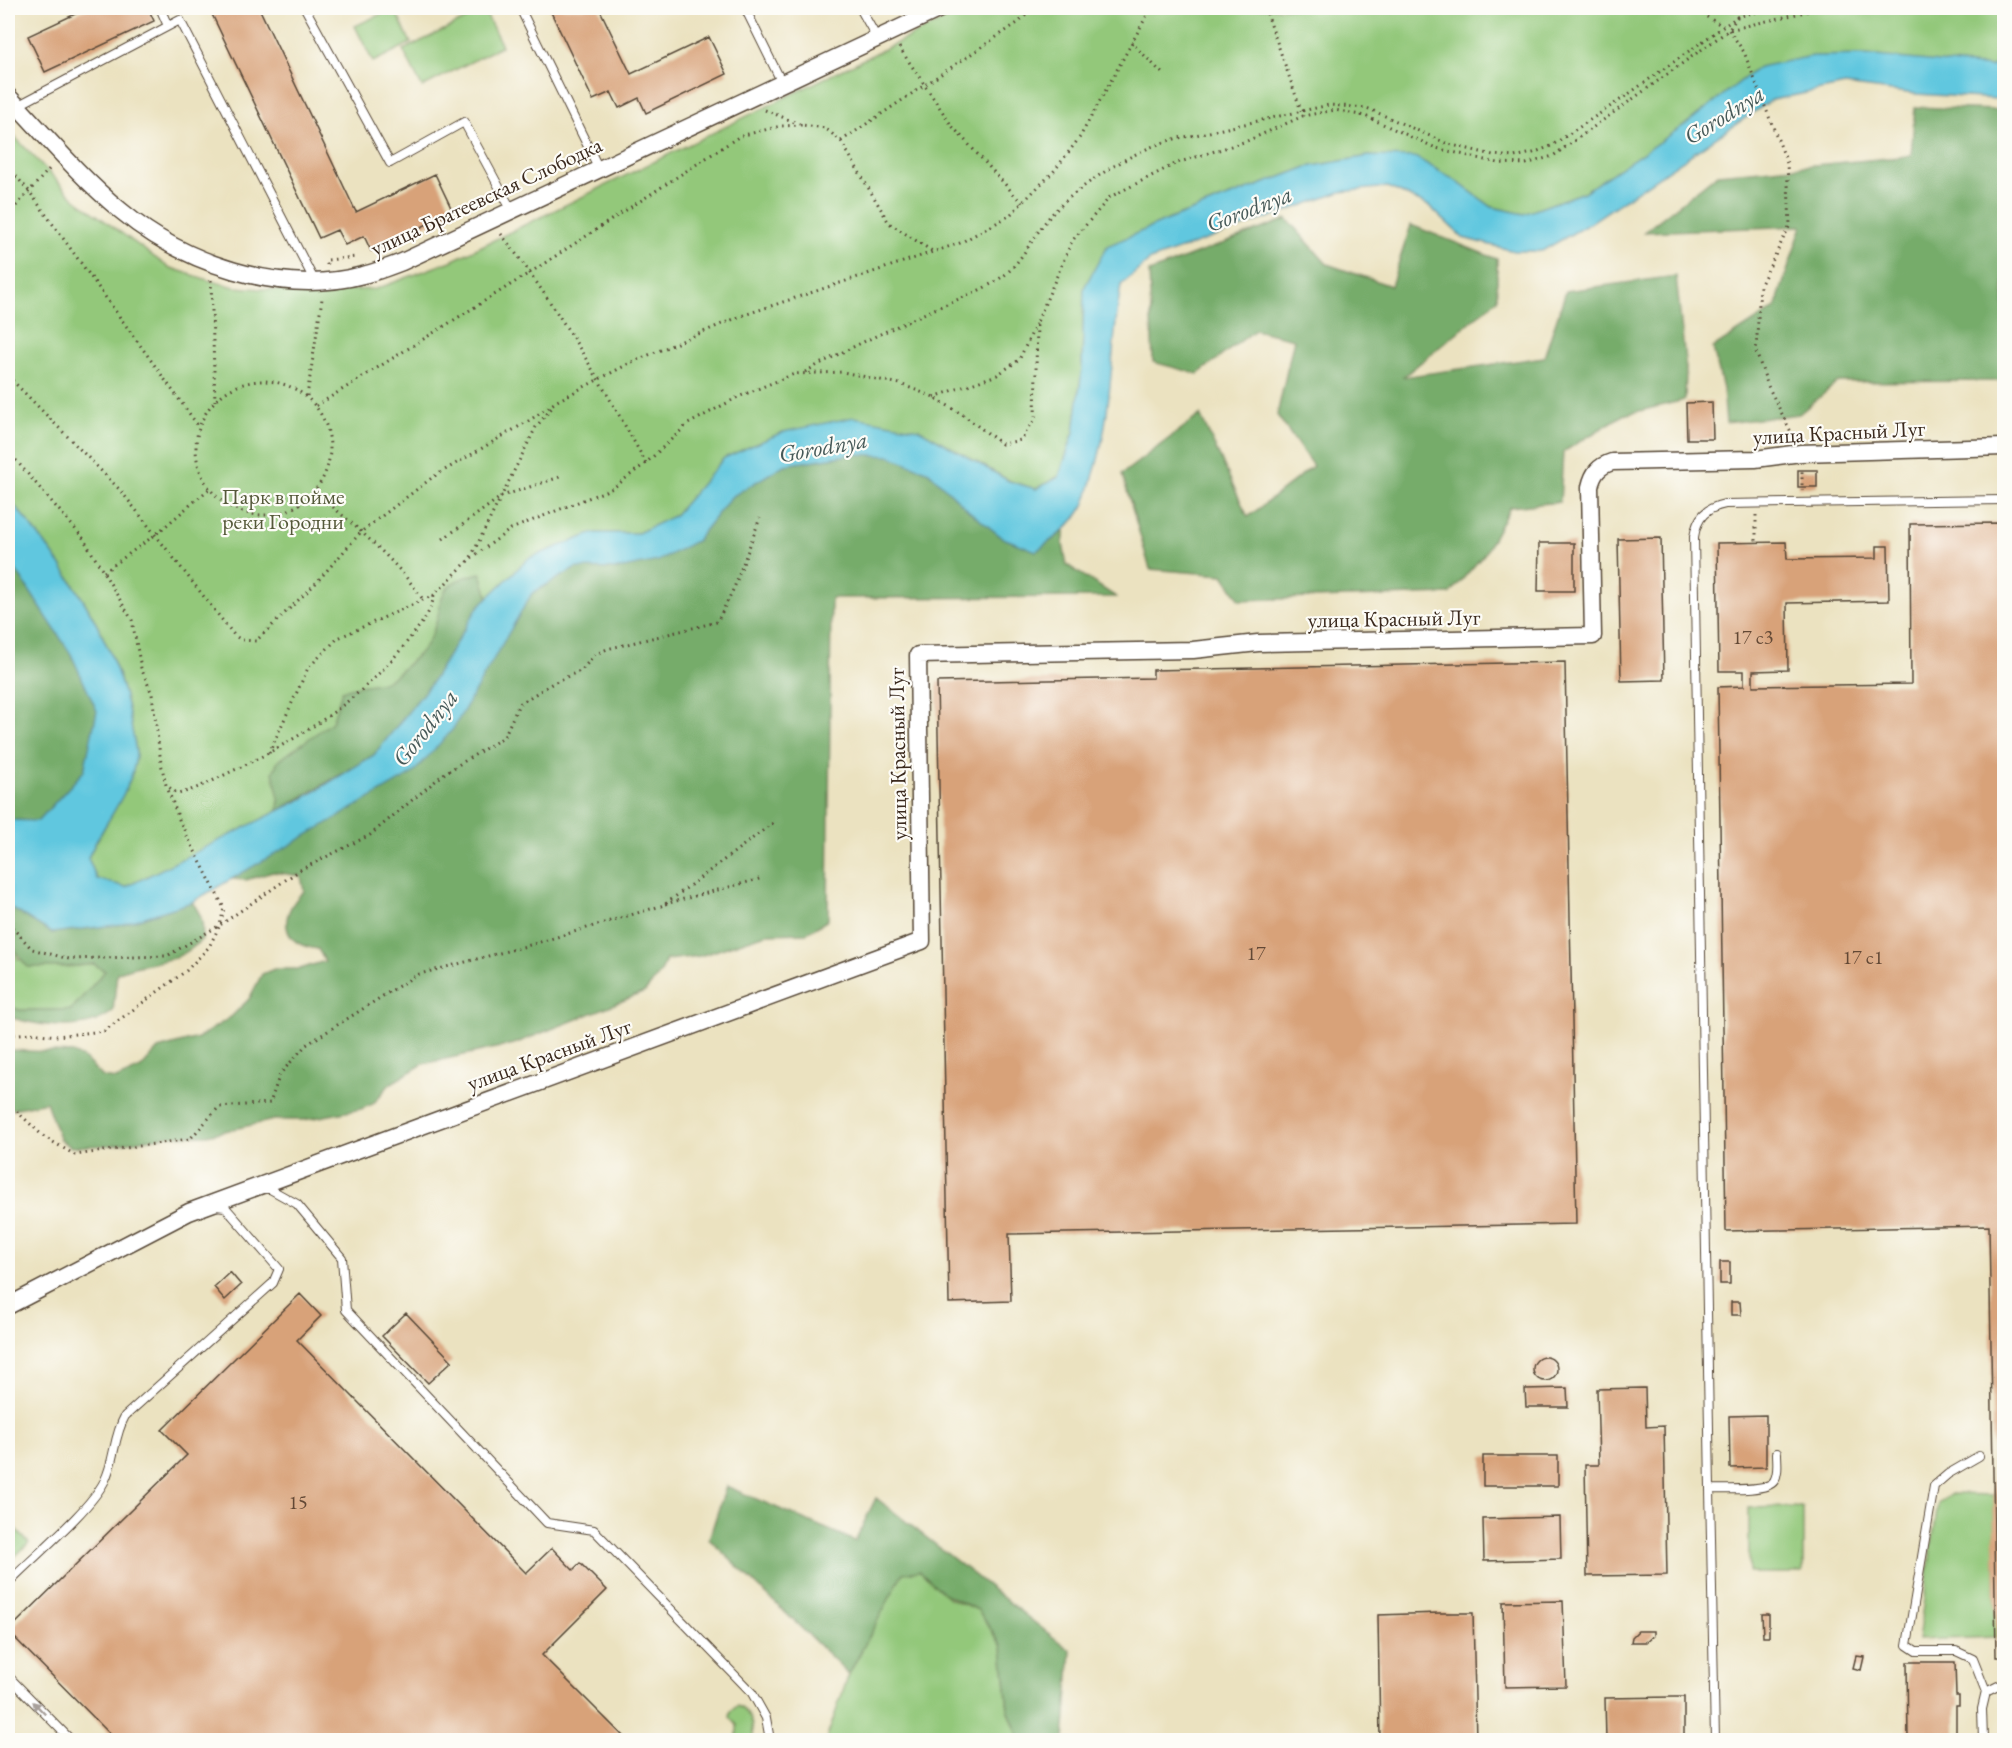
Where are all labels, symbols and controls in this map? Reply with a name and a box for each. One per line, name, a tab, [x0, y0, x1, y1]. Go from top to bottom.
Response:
water label: Gorodnya	[1677, 78, 1770, 152]
street label: улица Братеевская Слободка	[366, 130, 607, 263]
water label: Gorodnya	[1201, 178, 1296, 239]
street label: улица Красный Луг	[1752, 413, 1926, 451]
water label: Gorodnya	[776, 423, 870, 470]
park label: Парк в пойме реки Городни	[222, 482, 345, 536]
street label: улица Красный Луг	[1307, 602, 1481, 635]
house number: 17 с3	[1733, 624, 1773, 650]
street label: улица Красный Луг	[881, 667, 914, 841]
water label: Gorodnya	[385, 683, 464, 773]
house number: 17	[1246, 940, 1266, 966]
house number: 17 с1	[1843, 944, 1883, 970]
street label: улица Красный Луг	[463, 1011, 635, 1098]
house number: 15	[288, 1489, 308, 1515]
one-way arrow	[32, 1701, 46, 1716]

